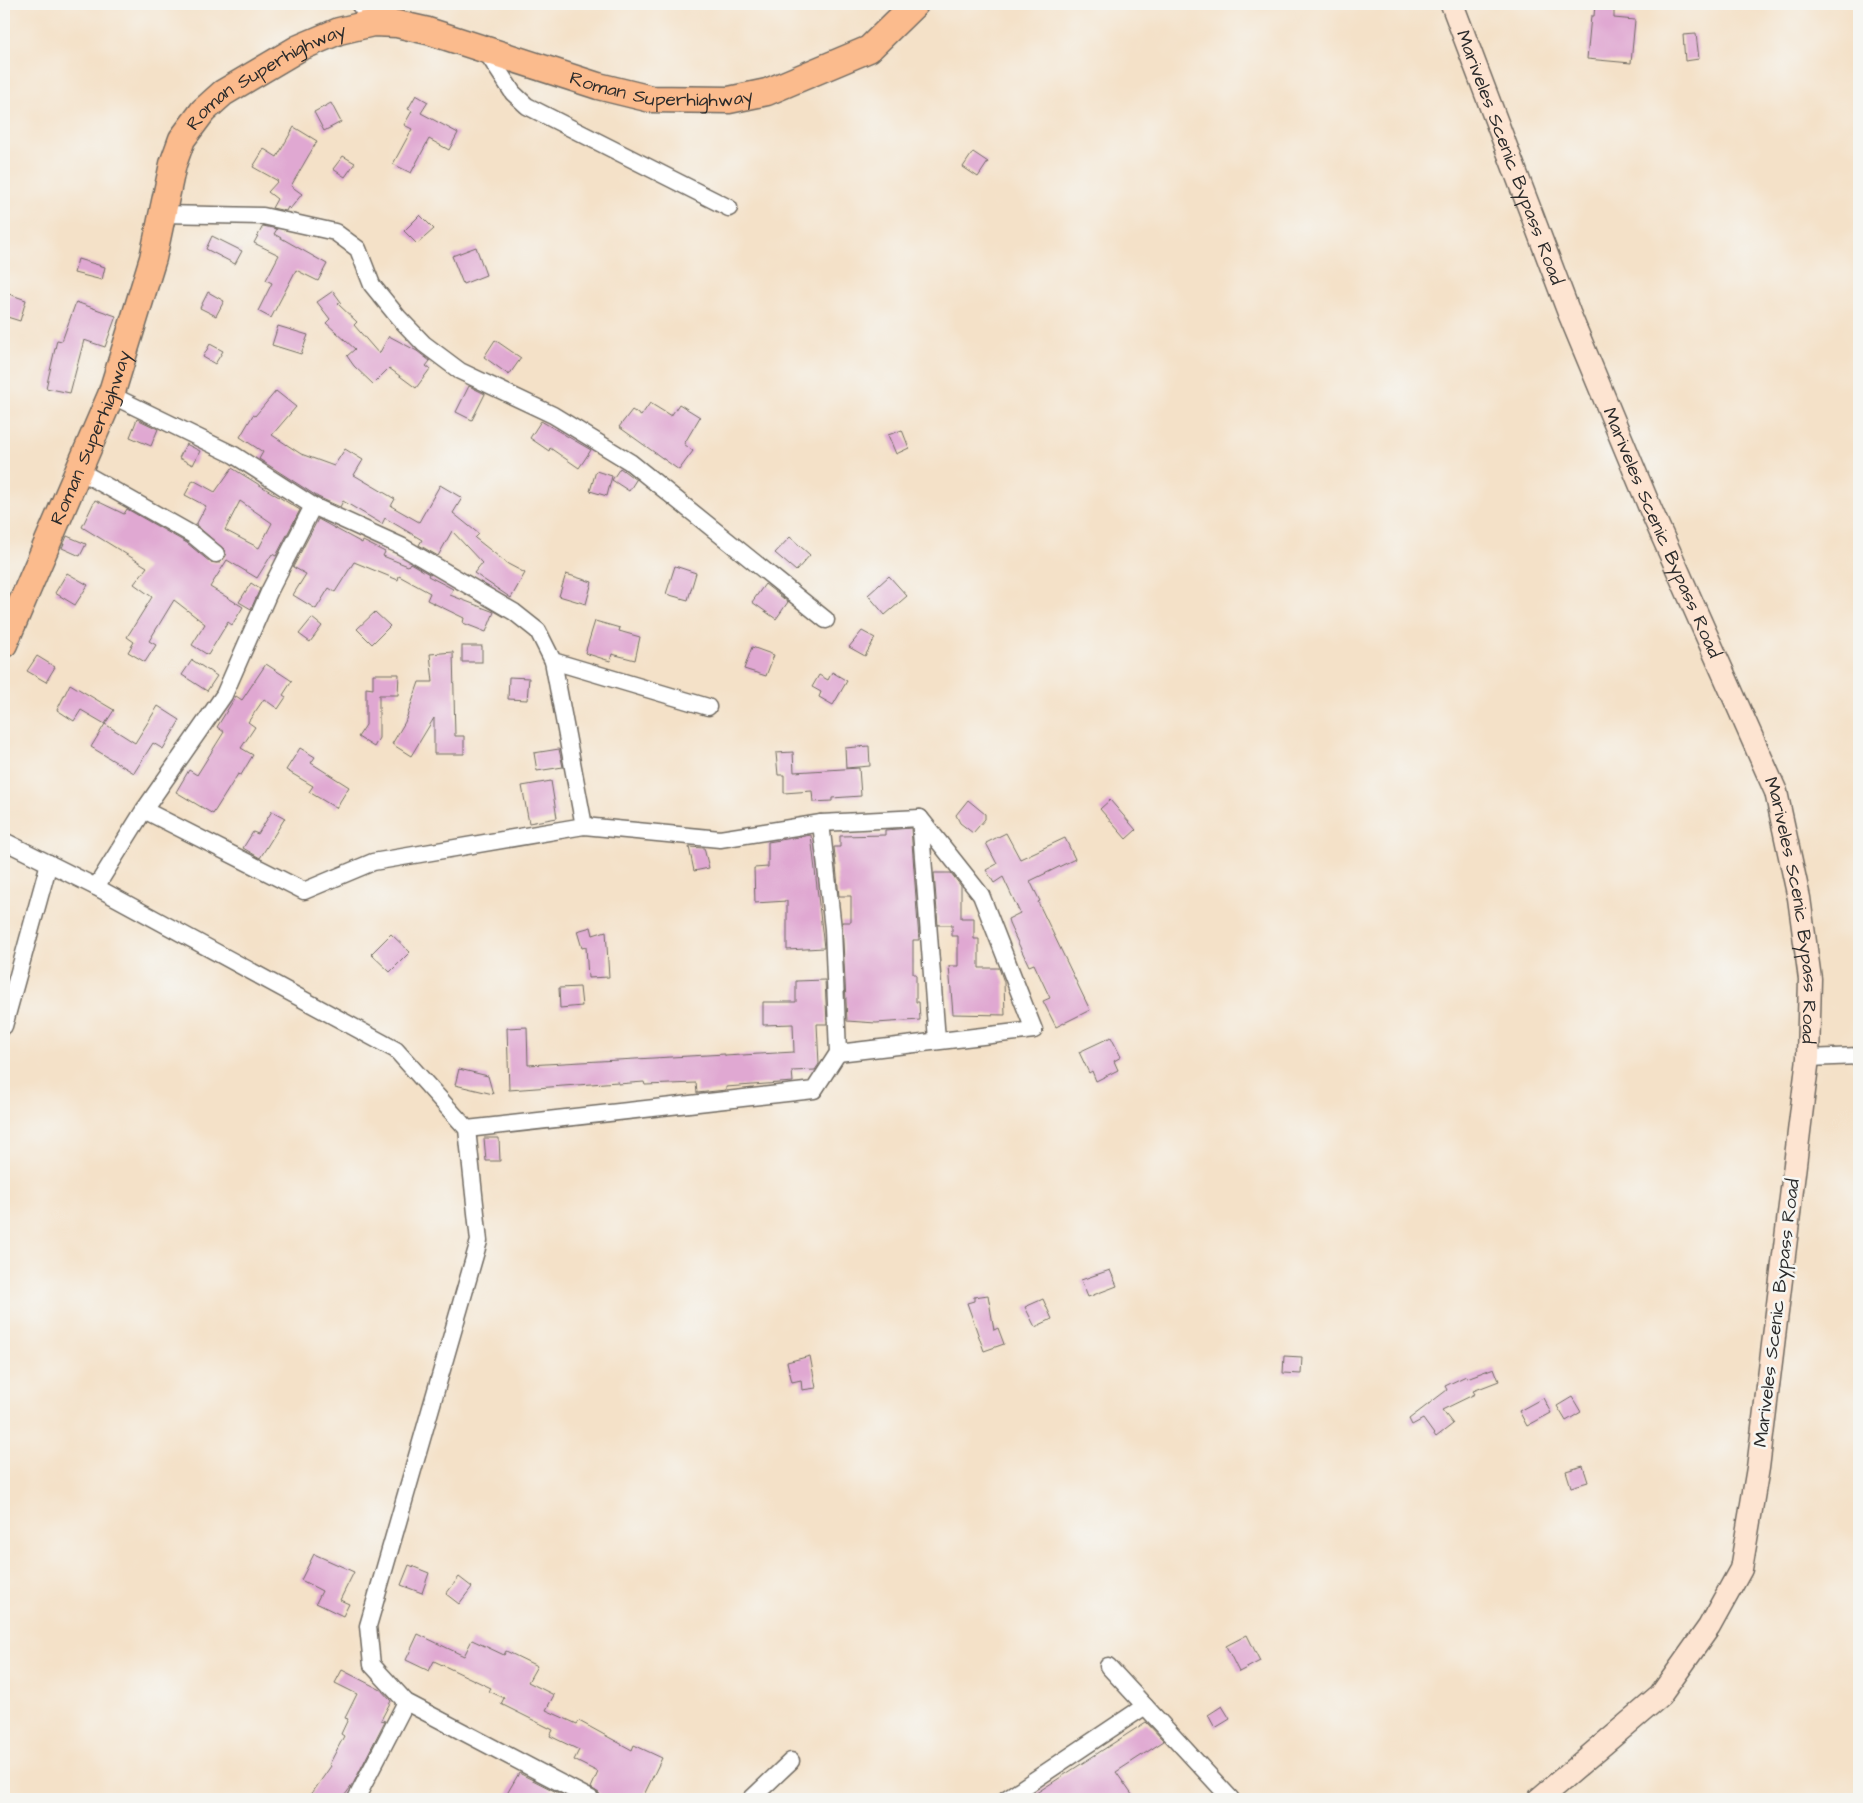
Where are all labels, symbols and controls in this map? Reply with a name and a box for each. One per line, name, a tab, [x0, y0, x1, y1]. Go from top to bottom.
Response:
street label: Roman Superhighway	[180, 16, 349, 136]
street label: Mariveles Scenic Bypass Road	[1450, 26, 1571, 289]
street label: Roman Superhighway	[566, 64, 756, 114]
street label: Roman Superhighway	[43, 347, 139, 529]
street label: Mariveles Scenic Bypass Road	[1596, 403, 1728, 662]
street label: Mariveles Scenic Bypass Road	[1757, 772, 1824, 1044]
street label: Mariveles Scenic Bypass Road	[1747, 1177, 1808, 1449]

